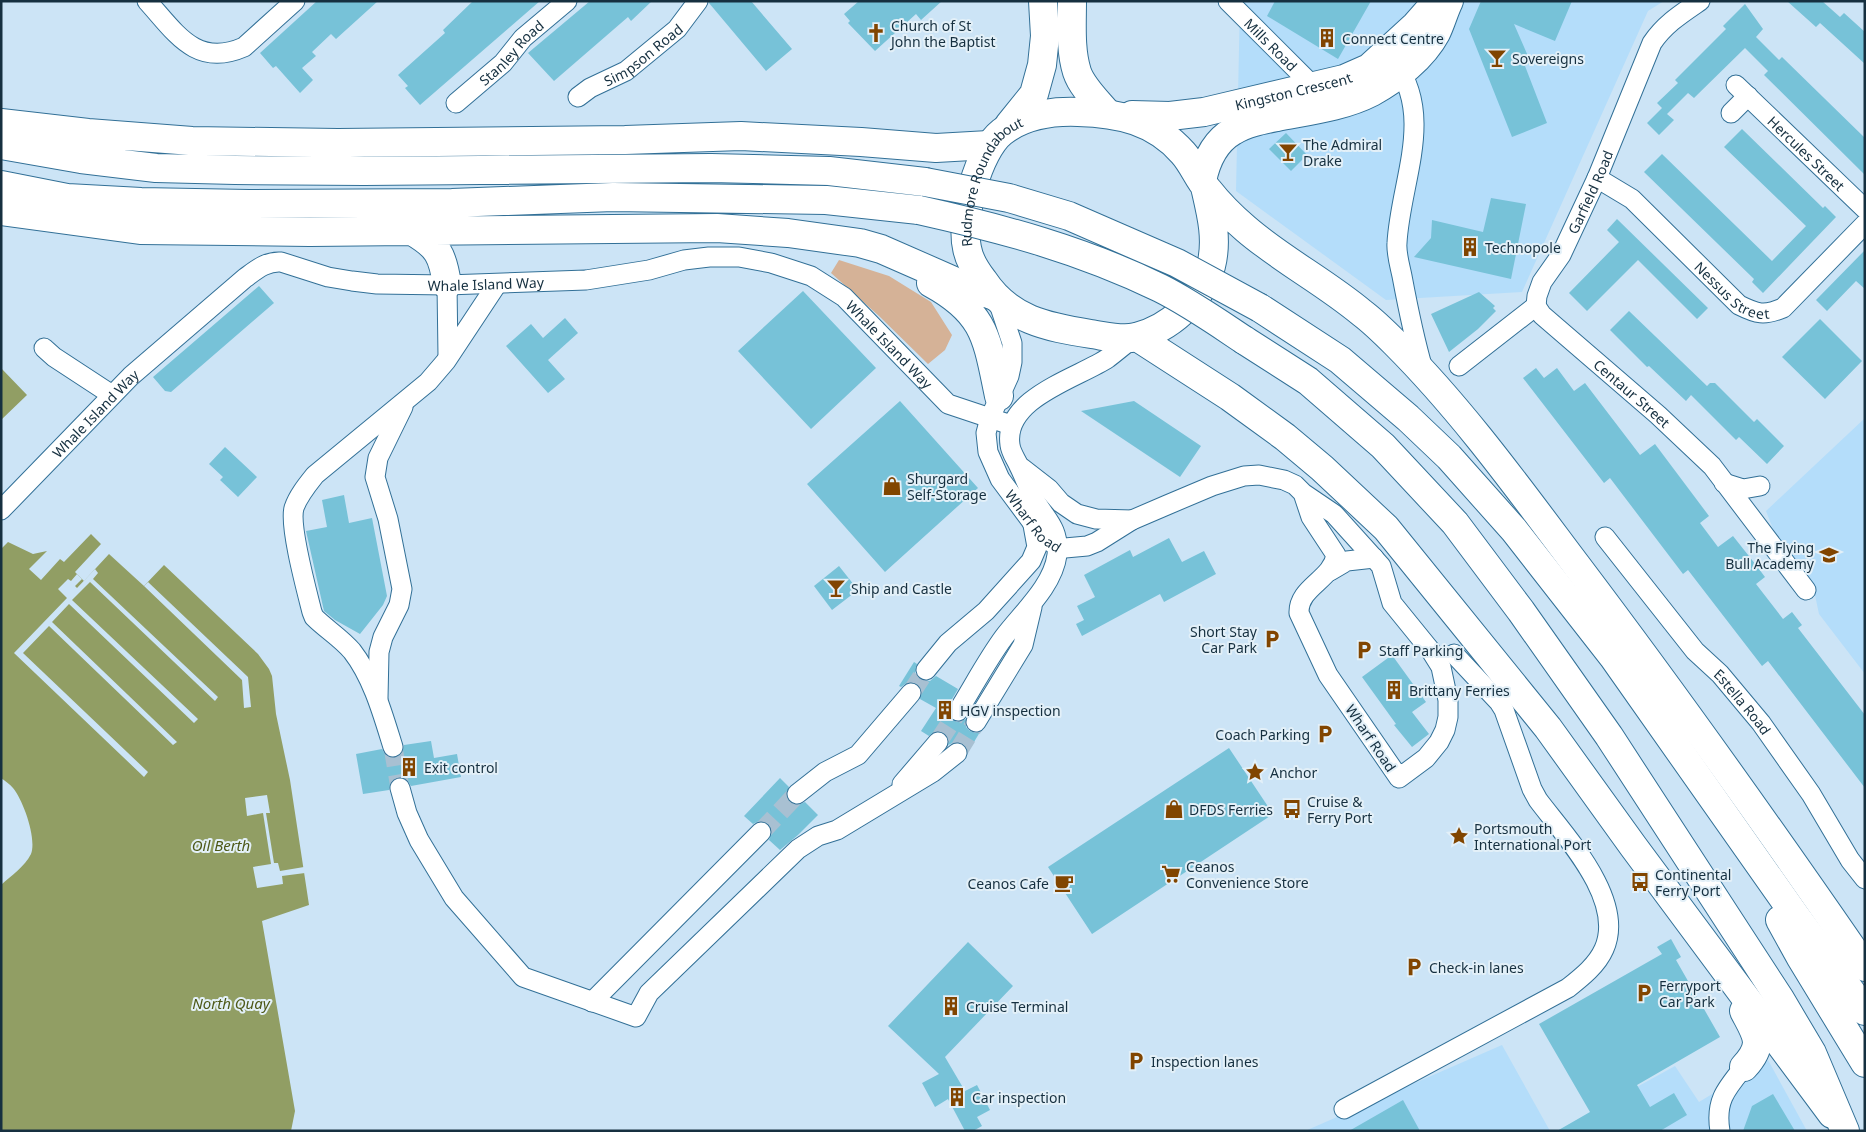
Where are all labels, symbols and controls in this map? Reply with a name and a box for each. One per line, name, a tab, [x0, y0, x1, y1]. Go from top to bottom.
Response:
street label: Mills Road	[1241, 14, 1302, 75]
street label: Stanley Road	[475, 15, 547, 89]
place label: Church of St John the Baptist	[889, 16, 995, 51]
street label: Simpson Road	[600, 19, 686, 90]
church icon: Church of St John the Baptist	[865, 22, 887, 44]
building icon: Connect Centre	[1316, 27, 1338, 49]
place label: Connect Centre	[1342, 29, 1444, 48]
bar icon: Sovereigns	[1486, 47, 1508, 69]
place label: Sovereigns	[1512, 49, 1584, 68]
street label: Kingston Crescent	[1233, 67, 1355, 114]
street label: Hercules Street	[1764, 111, 1849, 194]
street label: Rudmore Roundabout	[956, 112, 1026, 248]
place label: The Admiral Drake	[1303, 135, 1382, 170]
bar icon: The Admiral Drake	[1277, 141, 1299, 163]
street label: Garfield Road	[1563, 147, 1617, 237]
building icon: Technopole	[1459, 236, 1481, 258]
place label: Technopole	[1485, 238, 1561, 257]
street label: Nessus Street	[1691, 257, 1770, 323]
street label: Whale Island Way	[427, 272, 545, 295]
street label: Whale Island Way	[842, 296, 938, 393]
street label: Centaur Street	[1590, 354, 1675, 431]
street label: Whale Island Way	[48, 364, 143, 461]
place label: Shurgard Self-Storage	[907, 469, 987, 504]
shop icon: Shurgard Self-Storage	[881, 475, 903, 497]
street label: Wharf Road	[1001, 486, 1065, 556]
place label: The Flying Bull Academy	[1725, 538, 1815, 573]
school or university icon: The Flying Bull Academy	[1818, 544, 1840, 566]
bar icon: Ship and Castle	[825, 577, 847, 599]
place label: Ship and Castle	[851, 579, 952, 598]
place label: Short Stay Car Park	[1190, 622, 1258, 657]
parking icon: Short Stay Car Park	[1261, 628, 1283, 650]
parking icon: Staff Parking	[1353, 639, 1375, 661]
place label: Staff Parking	[1379, 641, 1463, 660]
street label: Estella Road	[1710, 664, 1776, 738]
building icon: Brittany Ferries	[1383, 679, 1405, 701]
place label: Brittany Ferries	[1409, 681, 1510, 700]
building icon: HGV inspection	[934, 699, 956, 721]
place label: HGV inspection	[960, 701, 1061, 720]
street label: Wharf Road	[1341, 701, 1401, 775]
parking icon: Coach Parking	[1314, 723, 1336, 745]
place label: Coach Parking	[1215, 725, 1310, 744]
building icon: Exit control	[398, 756, 420, 778]
place label: Exit control	[424, 758, 498, 777]
place icon: Anchor	[1244, 761, 1266, 783]
place label: Anchor	[1270, 763, 1317, 782]
place label: Cruise & Ferry Port	[1307, 792, 1372, 827]
shop icon: DFDS Ferries	[1163, 798, 1185, 820]
bus stop icon: Cruise & Ferry Port	[1281, 798, 1303, 820]
place label: DFDS Ferries	[1189, 800, 1273, 819]
place label: Portsmouth International Port	[1474, 819, 1591, 854]
place icon: Portsmouth International Port	[1448, 825, 1470, 847]
water label: Oil Berth	[192, 835, 250, 855]
place label: Ceanos Convenience Store	[1186, 857, 1309, 892]
supermarket icon: Ceanos Convenience Store	[1160, 863, 1182, 885]
place label: Continental Ferry Port	[1655, 865, 1731, 900]
bus stop icon: Continental Ferry Port	[1629, 871, 1651, 893]
cafe icon: Ceanos Cafe	[1053, 872, 1075, 894]
place label: Ceanos Cafe	[968, 874, 1049, 893]
parking icon: Check-in lanes	[1403, 956, 1425, 978]
place label: Check-in lanes	[1429, 958, 1524, 977]
place label: Ferryport Car Park	[1659, 976, 1721, 1011]
parking icon: Ferryport Car Park	[1633, 982, 1655, 1004]
water label: North Quay	[192, 993, 271, 1013]
building icon: Cruise Terminal	[940, 995, 962, 1017]
place label: Cruise Terminal	[966, 997, 1068, 1016]
parking icon: Inspection lanes	[1125, 1050, 1147, 1072]
place label: Inspection lanes	[1151, 1052, 1259, 1071]
building icon: Car inspection	[946, 1086, 968, 1108]
place label: Car inspection	[972, 1088, 1066, 1107]

